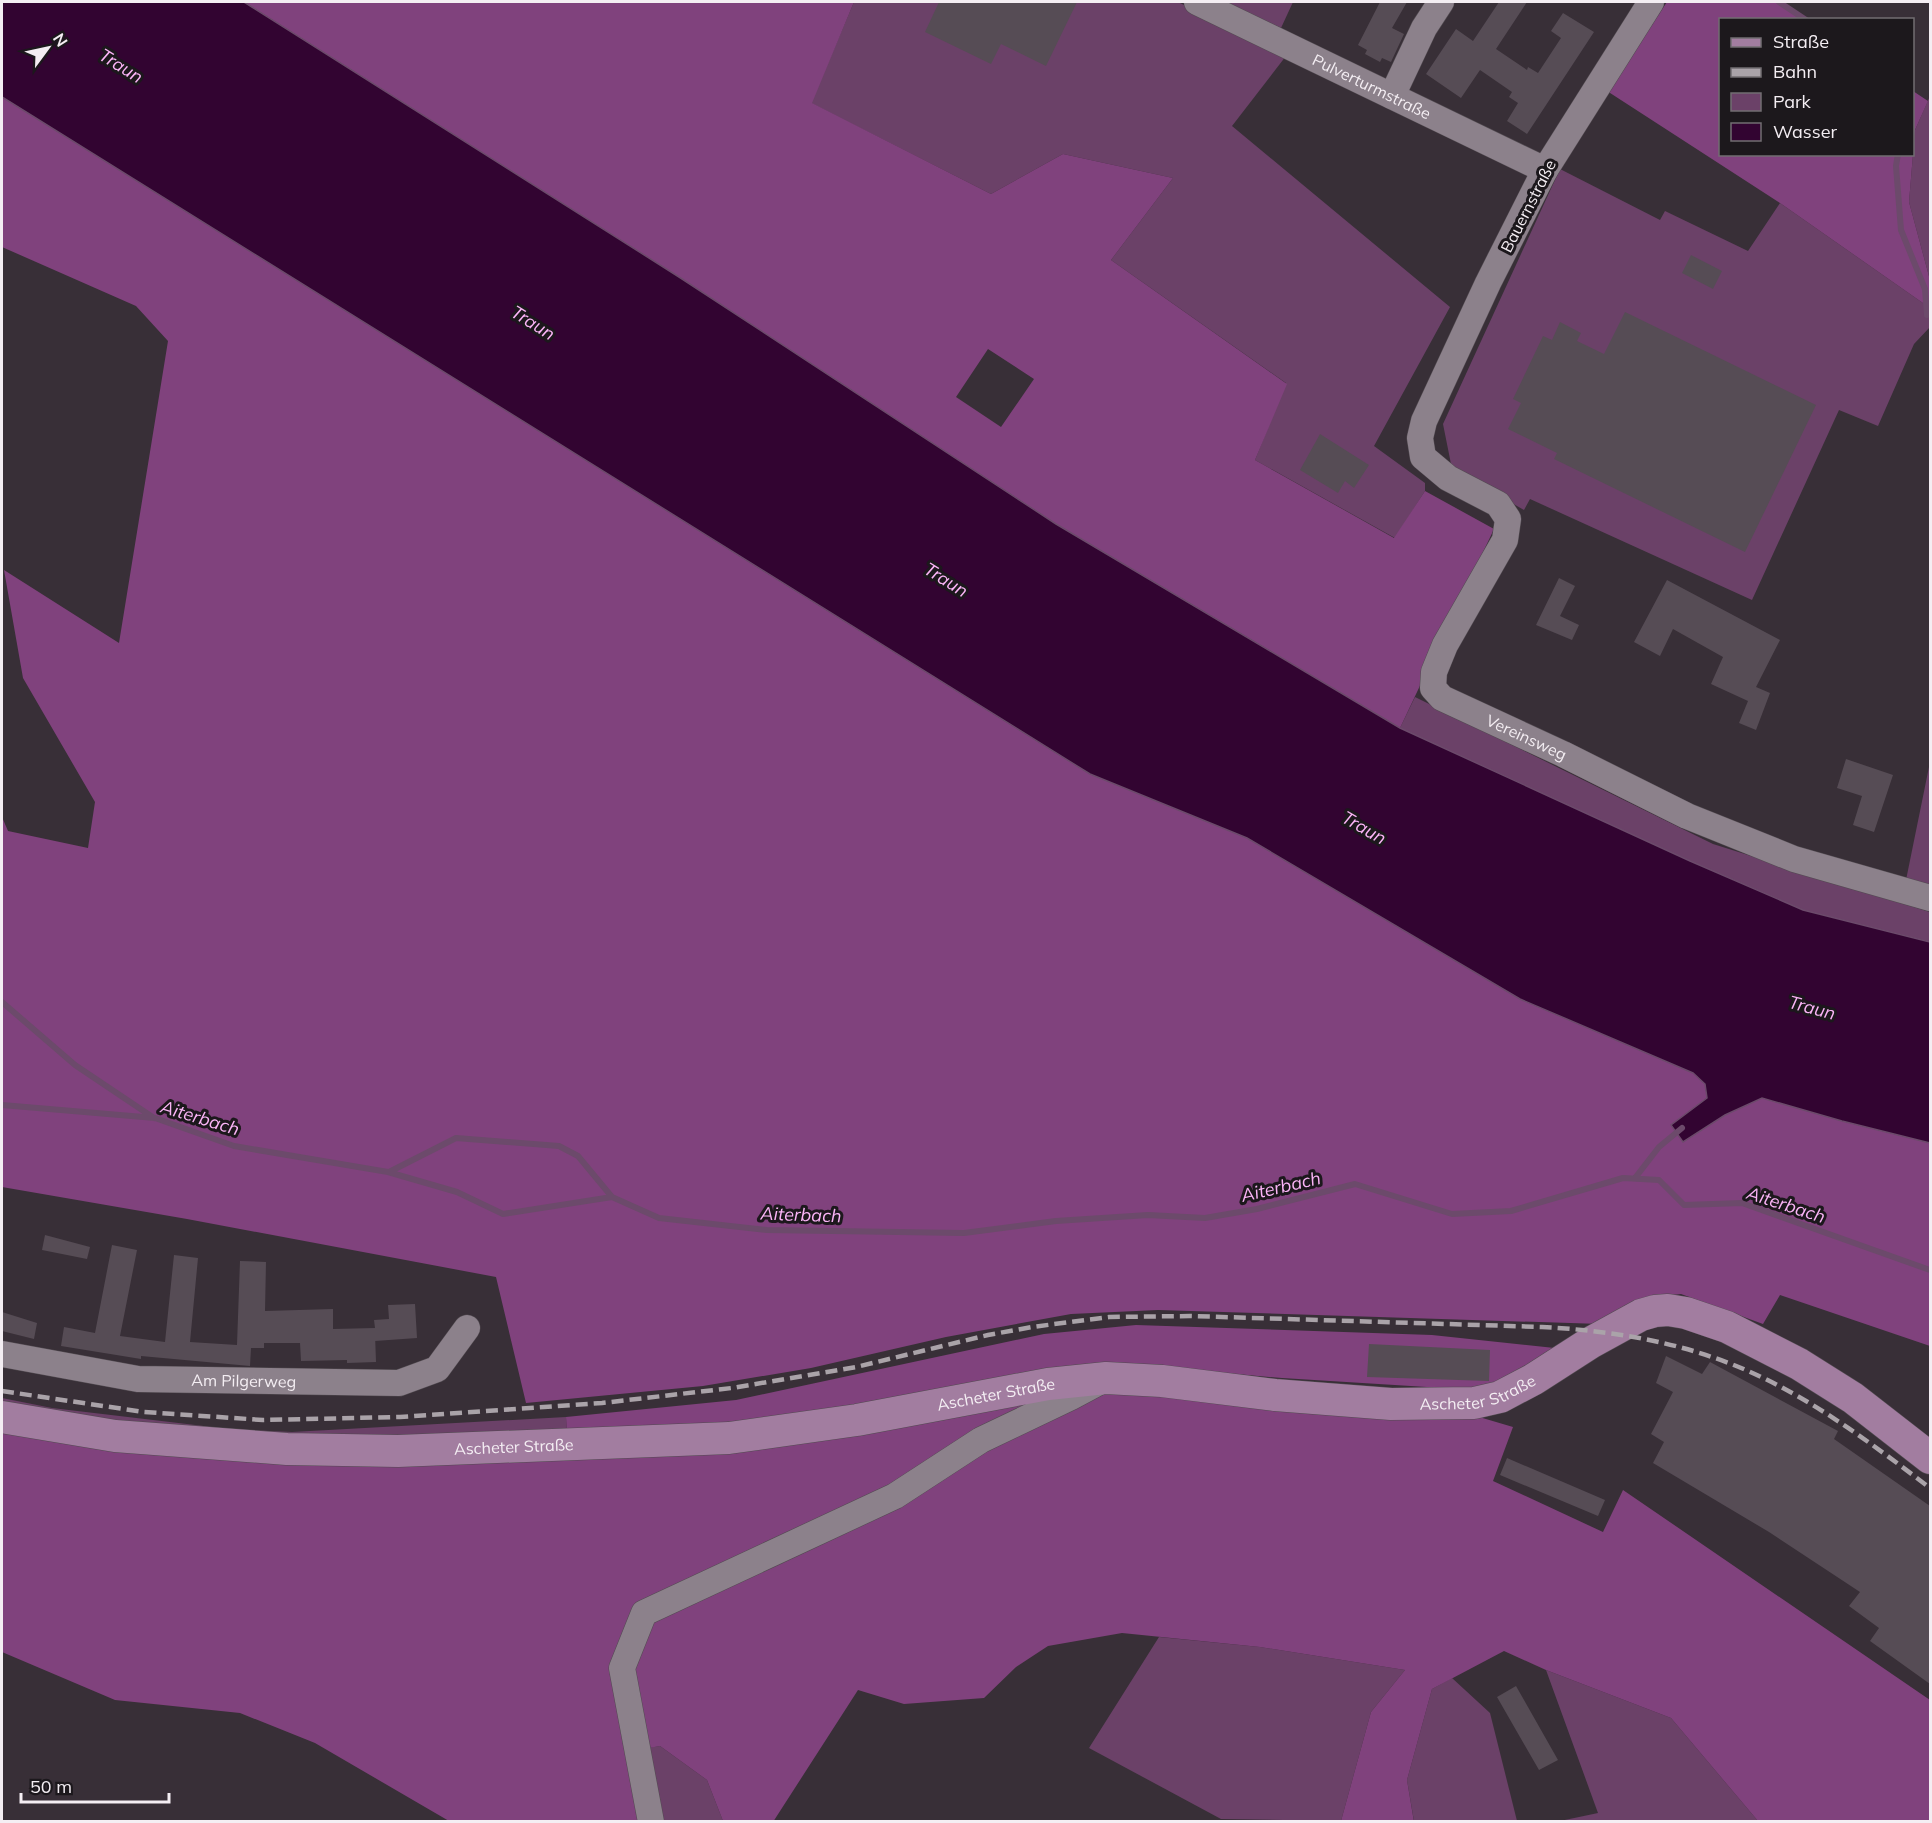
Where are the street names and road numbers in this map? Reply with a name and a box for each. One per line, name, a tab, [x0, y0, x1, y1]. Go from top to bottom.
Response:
street label: Pulverturmstraße	[1309, 49, 1434, 123]
street label: Bauernstraße	[1496, 156, 1560, 256]
street label: Vereinsweg	[1483, 710, 1570, 764]
street label: Am Pilgerweg	[191, 1370, 296, 1391]
street label: Ascheter Straße	[1419, 1370, 1539, 1414]
street label: Ascheter Straße	[935, 1373, 1056, 1415]
street label: Ascheter Straße	[454, 1434, 574, 1459]

